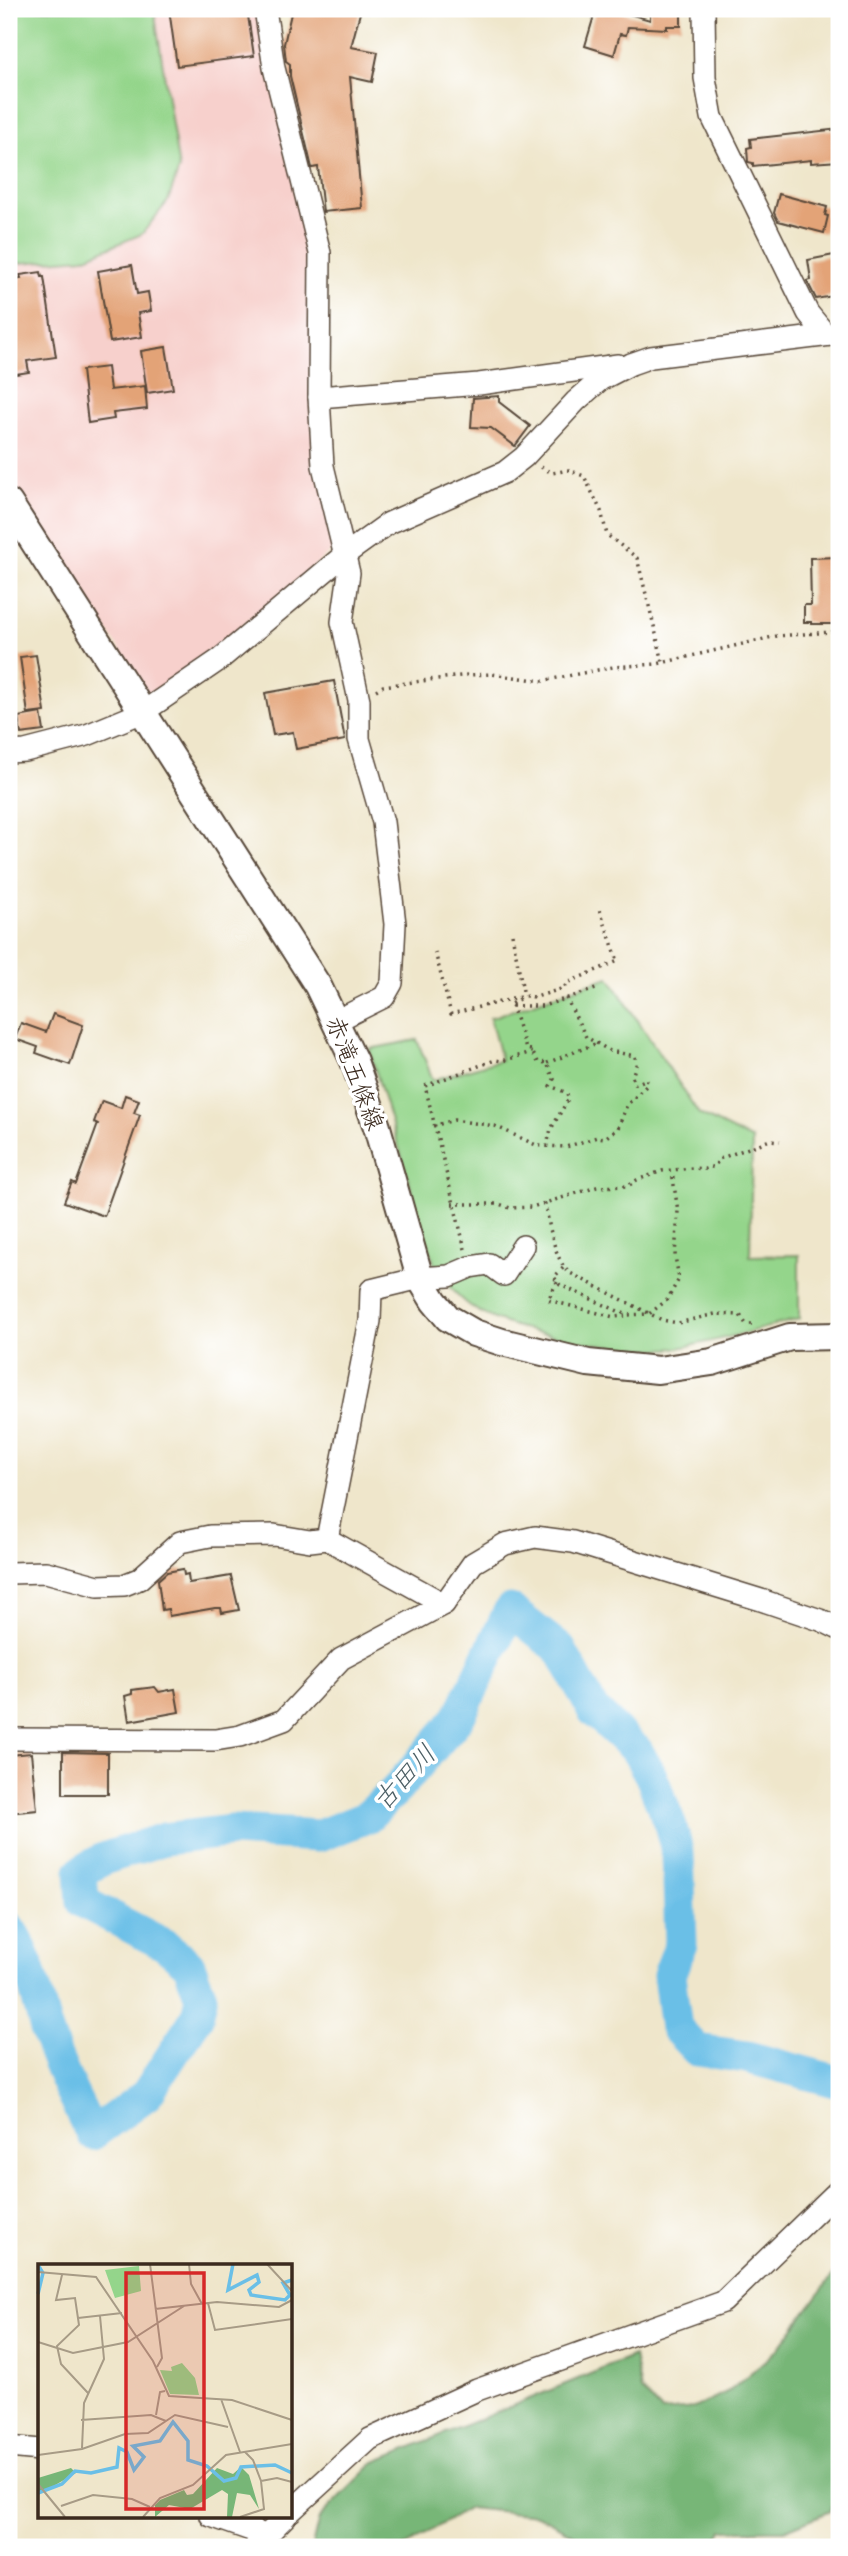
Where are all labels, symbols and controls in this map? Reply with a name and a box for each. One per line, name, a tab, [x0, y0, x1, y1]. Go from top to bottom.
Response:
street label: 赤滝五條線	[315, 1012, 391, 1136]
water label: 古田川	[366, 1738, 447, 1821]
inset map	[38, 2264, 292, 2518]

